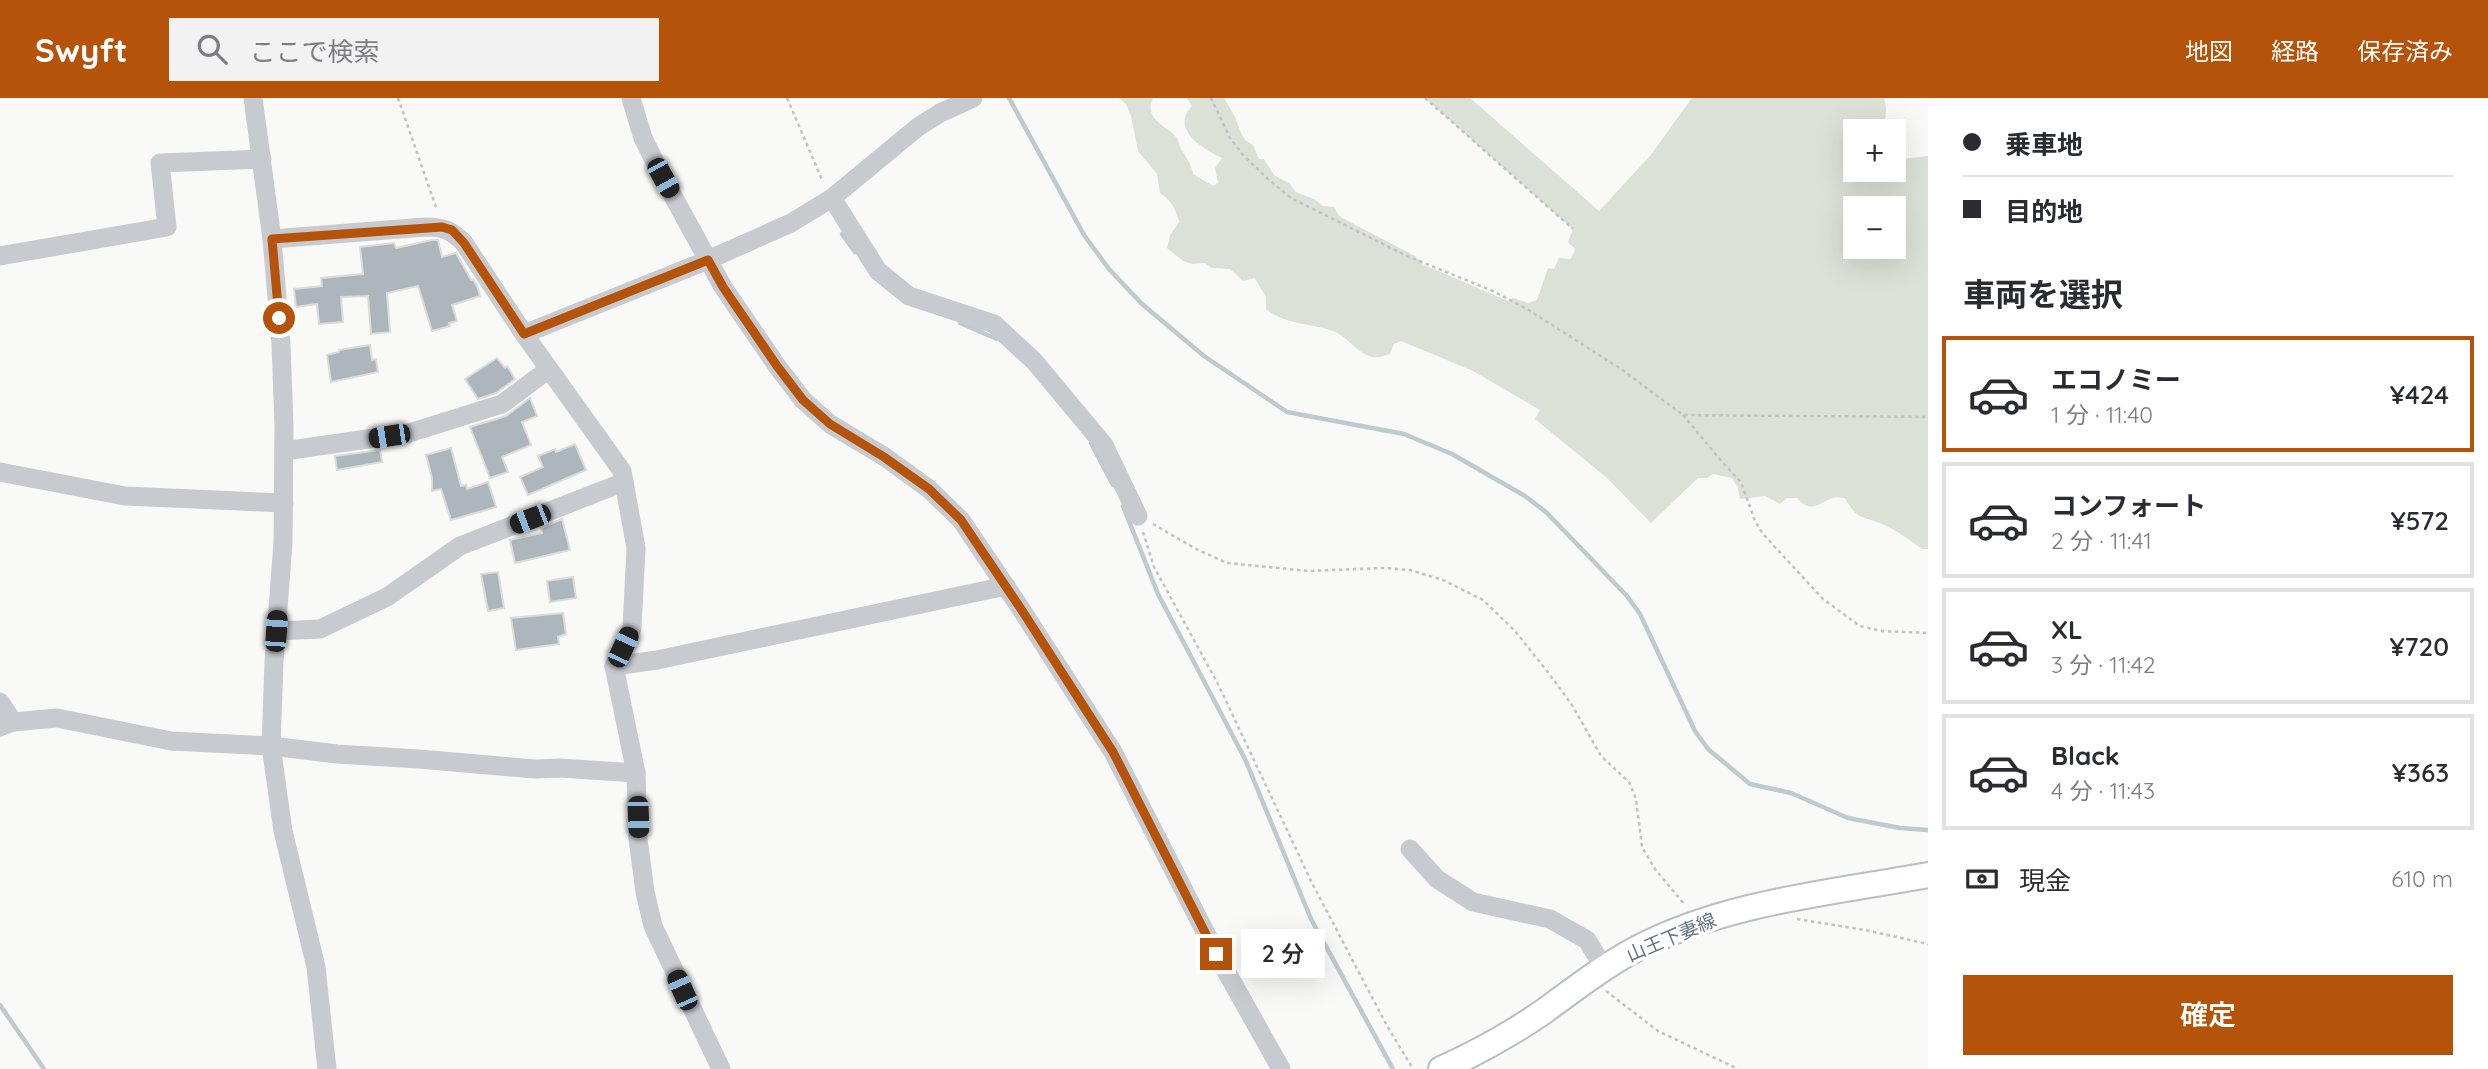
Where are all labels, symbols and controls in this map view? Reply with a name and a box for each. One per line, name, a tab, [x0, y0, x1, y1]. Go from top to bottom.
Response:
search box	[169, 18, 659, 81]
text: Swyft	[35, 29, 127, 70]
icon: search	[193, 30, 231, 68]
text: ここで検索	[249, 35, 379, 68]
text: 地図	[2185, 36, 2233, 66]
text: 経路	[2271, 36, 2319, 66]
text: 保存済み	[2357, 36, 2453, 66]
map controls	[1843, 119, 1906, 259]
button: +	[1843, 119, 1906, 182]
text: 乗車地	[2005, 128, 2083, 161]
car	[644, 155, 683, 201]
text: 目的地	[2005, 195, 2083, 228]
button: −	[1843, 196, 1906, 259]
text: 車両を選択	[1963, 274, 2123, 314]
route start	[263, 302, 295, 334]
icon: car	[1967, 363, 2030, 426]
text: エコノミー	[2051, 363, 2181, 396]
text: ¥424	[2390, 378, 2449, 411]
text: 1 分 · 11:40	[2051, 400, 2153, 429]
car	[367, 422, 412, 450]
icon: car	[1967, 489, 2030, 552]
text: コンフォート	[2051, 489, 2206, 522]
car	[507, 502, 554, 536]
text: ¥572	[2390, 504, 2449, 537]
text: 2 分 · 11:41	[2051, 526, 2152, 555]
car	[265, 609, 288, 653]
text: XL	[2051, 613, 2083, 646]
icon: car	[1967, 615, 2030, 678]
car	[605, 624, 642, 670]
text: ¥720	[2389, 630, 2449, 663]
text: 3 分 · 11:42	[2051, 650, 2156, 679]
text: Black	[2051, 739, 2120, 772]
icon: car	[1967, 741, 2030, 804]
text: ¥363	[2392, 756, 2449, 789]
text: 4 分 · 11:43	[2051, 776, 2155, 805]
car	[627, 796, 650, 838]
icon: cash	[1963, 860, 2001, 898]
text: 現金	[2019, 864, 2071, 897]
text: 610 m	[2391, 864, 2453, 893]
street label: 山王下妻線	[1623, 907, 1719, 967]
callout: 2 分	[1240, 930, 1324, 978]
route end	[1200, 938, 1232, 970]
text: 2 分	[1262, 939, 1304, 968]
car	[664, 967, 701, 1013]
button: 確定	[1963, 975, 2453, 1055]

